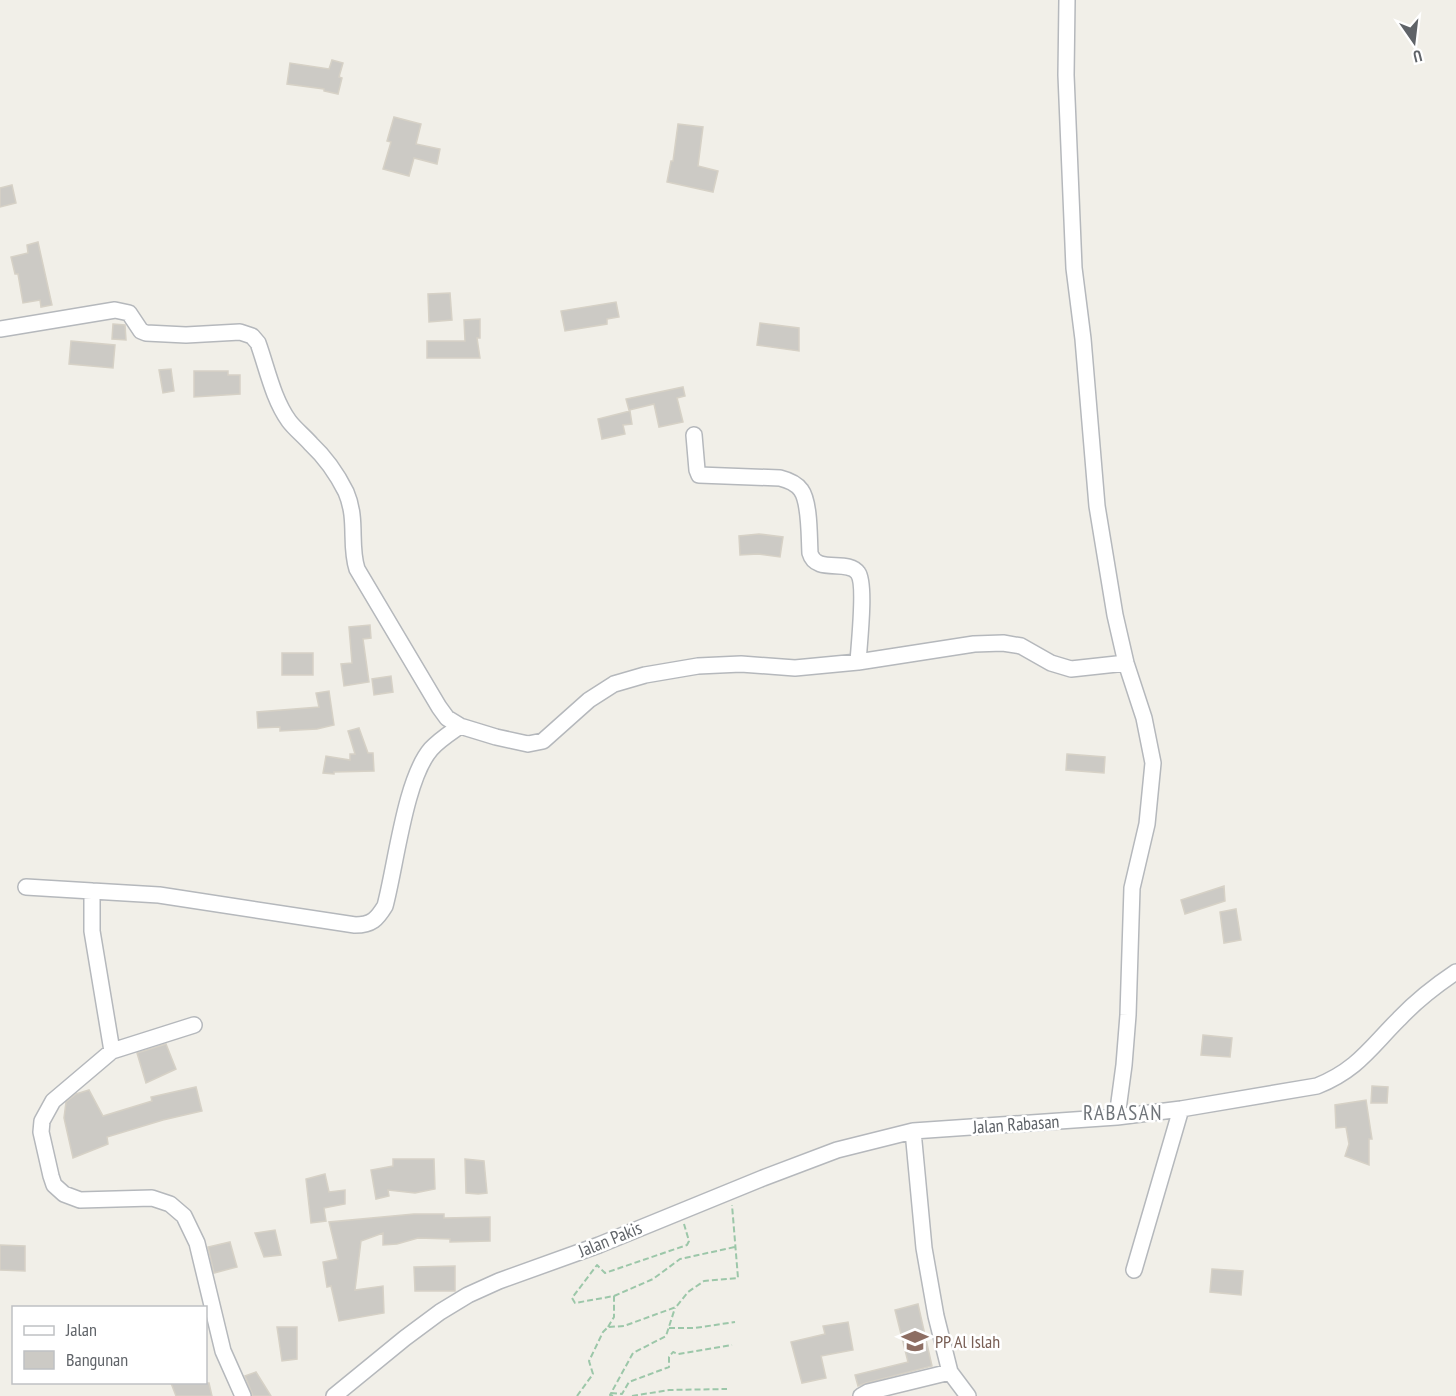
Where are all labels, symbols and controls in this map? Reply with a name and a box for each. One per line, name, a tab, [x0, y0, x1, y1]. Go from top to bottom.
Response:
north arrow	[1384, 12, 1444, 72]
text: U	[1411, 46, 1424, 67]
district label: RABASAN	[1083, 1099, 1163, 1126]
street label: Jalan Rabasan	[971, 1110, 1060, 1139]
street label: Jalan Pakis	[574, 1216, 645, 1262]
legend	[12, 1306, 207, 1384]
text: Jalan	[65, 1318, 97, 1341]
school or university icon: PP Al Islah	[900, 1326, 930, 1356]
place label: PP Al Islah	[935, 1330, 1000, 1353]
text: Bangunan	[66, 1348, 128, 1371]

